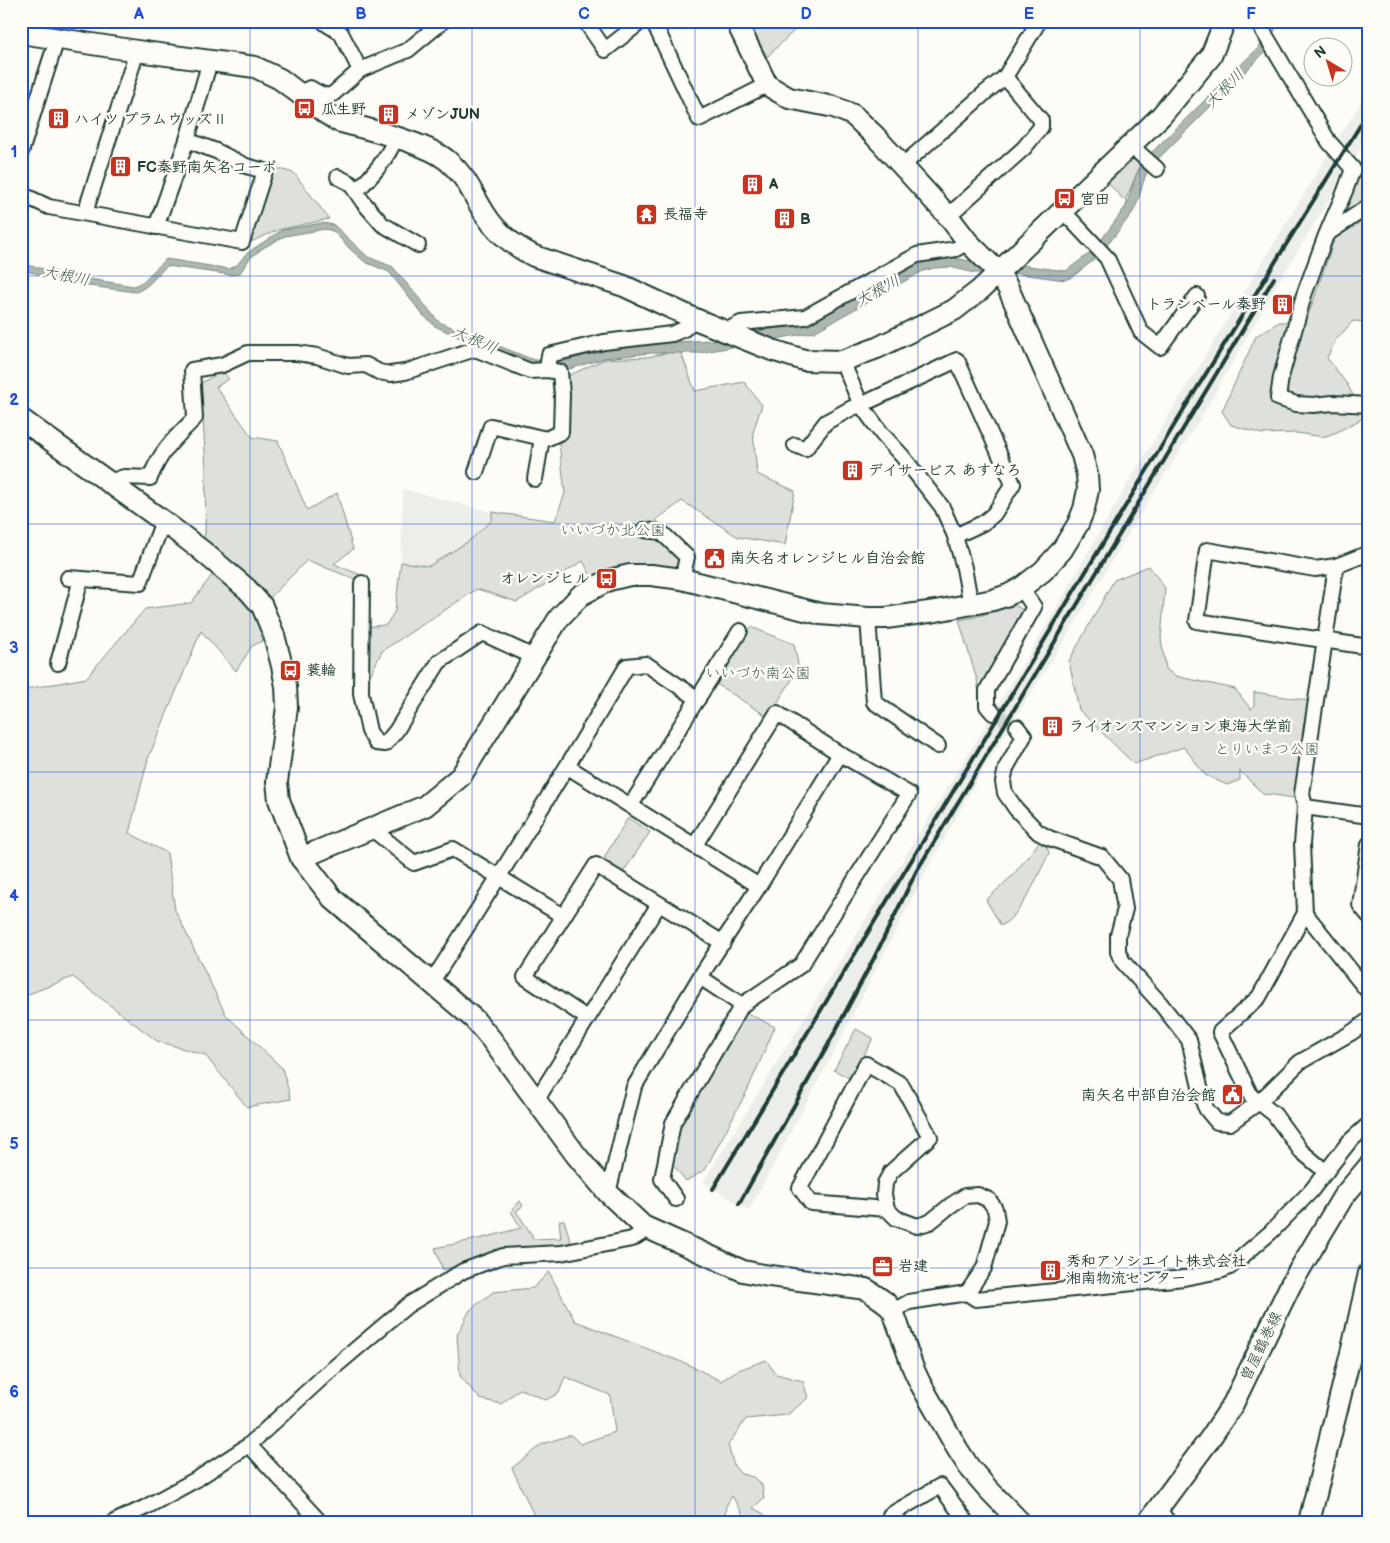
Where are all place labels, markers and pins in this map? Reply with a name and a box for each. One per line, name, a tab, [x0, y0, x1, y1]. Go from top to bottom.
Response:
bus stop icon: 瓜生野	[293, 97, 317, 121]
place label: 瓜生野	[321, 100, 366, 119]
building icon: メゾンJUN	[377, 102, 401, 126]
place label: メゾンJUN	[405, 105, 480, 124]
building icon: ハイツ プラムウッズⅡ	[46, 107, 70, 131]
place label: ハイツ プラムウッズⅡ	[74, 110, 227, 129]
building icon: FC秦野南矢名コーポ	[109, 155, 133, 179]
place label: FC秦野南矢名コーポ	[137, 158, 277, 177]
building icon: A	[741, 172, 765, 196]
place label: A	[768, 175, 779, 194]
bus stop icon: 宮田	[1052, 187, 1076, 211]
place label: 宮田	[1080, 190, 1110, 209]
temple icon: 長福寺	[635, 202, 659, 226]
place label: 長福寺	[663, 205, 708, 224]
building icon: B	[772, 207, 796, 231]
place label: B	[800, 210, 811, 229]
building icon: トランベール秦野	[1270, 292, 1294, 316]
place label: トランベール秦野	[1147, 295, 1266, 314]
building icon: デイサービス あすなろ	[840, 458, 864, 482]
place label: デイサービス あすなろ	[868, 461, 1021, 480]
public building icon: 南矢名オレンジヒル自治会館	[702, 546, 726, 570]
place label: 南矢名オレンジヒル自治会館	[730, 549, 925, 568]
bus stop icon: オレンジヒル	[594, 566, 618, 590]
place label: オレンジヒル	[500, 569, 590, 588]
bus stop icon: 蓑輪	[278, 658, 302, 682]
place label: 蓑輪	[306, 661, 336, 680]
building icon: ライオンズマンション東海大学前	[1041, 714, 1065, 738]
place label: ライオンズマンション東海大学前	[1069, 717, 1292, 736]
public building icon: 南矢名中部自治会館	[1220, 1083, 1244, 1107]
place label: 南矢名中部自治会館	[1081, 1086, 1216, 1105]
place label: 秀和アソシエイト株式会社 湘南物流センター	[1066, 1252, 1246, 1288]
office icon: 岩建	[870, 1254, 894, 1278]
place label: 岩建	[898, 1257, 928, 1276]
building icon: 秀和アソシエイト株式会社 湘南物流センター	[1038, 1258, 1062, 1282]

